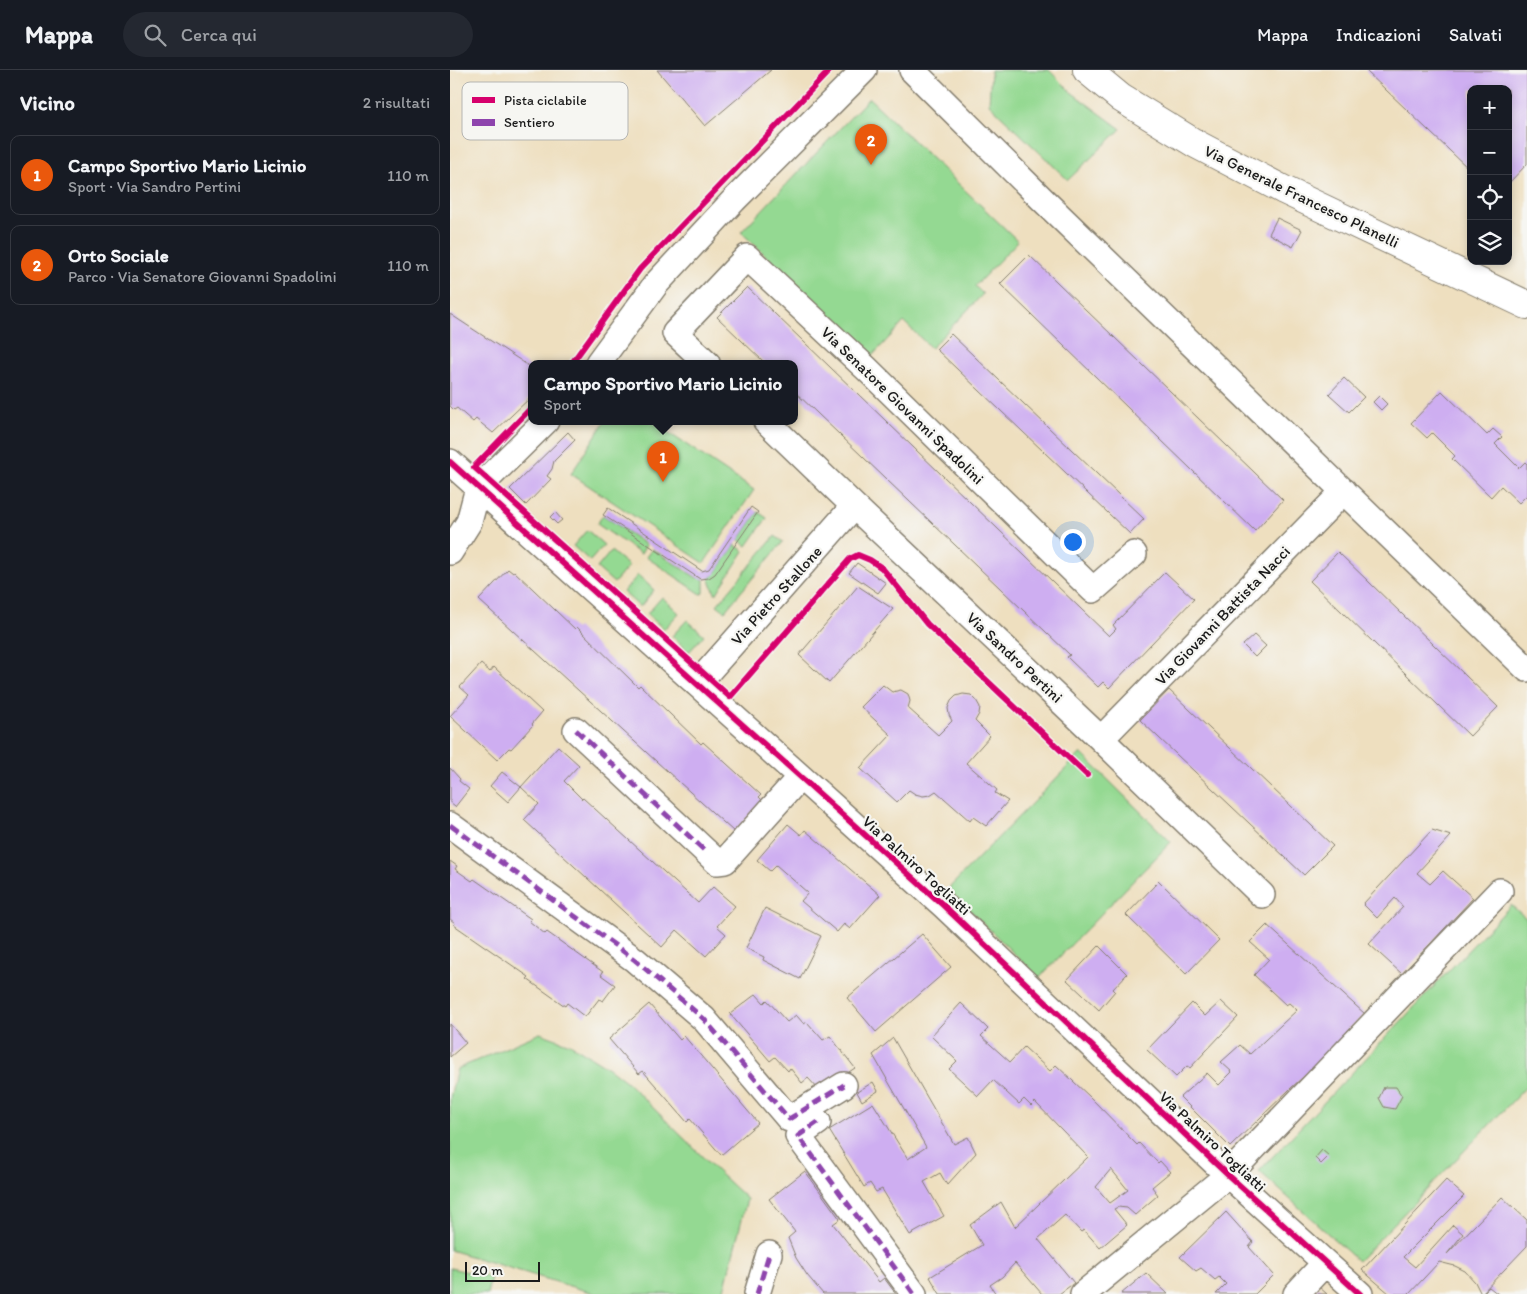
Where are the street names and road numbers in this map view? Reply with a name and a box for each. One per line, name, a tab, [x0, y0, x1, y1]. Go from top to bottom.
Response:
street label: Via Generale Francesco Planelli	[1201, 141, 1402, 252]
street label: Via Senatore Giovanni Spadolini	[817, 322, 988, 488]
street label: Via Pietro Stallone	[727, 542, 826, 649]
street label: Via Giovanni Battista Nacci	[1151, 542, 1294, 689]
street label: Via Sandro Pertini	[963, 608, 1067, 707]
street label: Via Palmiro Togliatti	[859, 812, 975, 919]
street label: Via Palmiro Togliatti	[1155, 1087, 1270, 1196]

